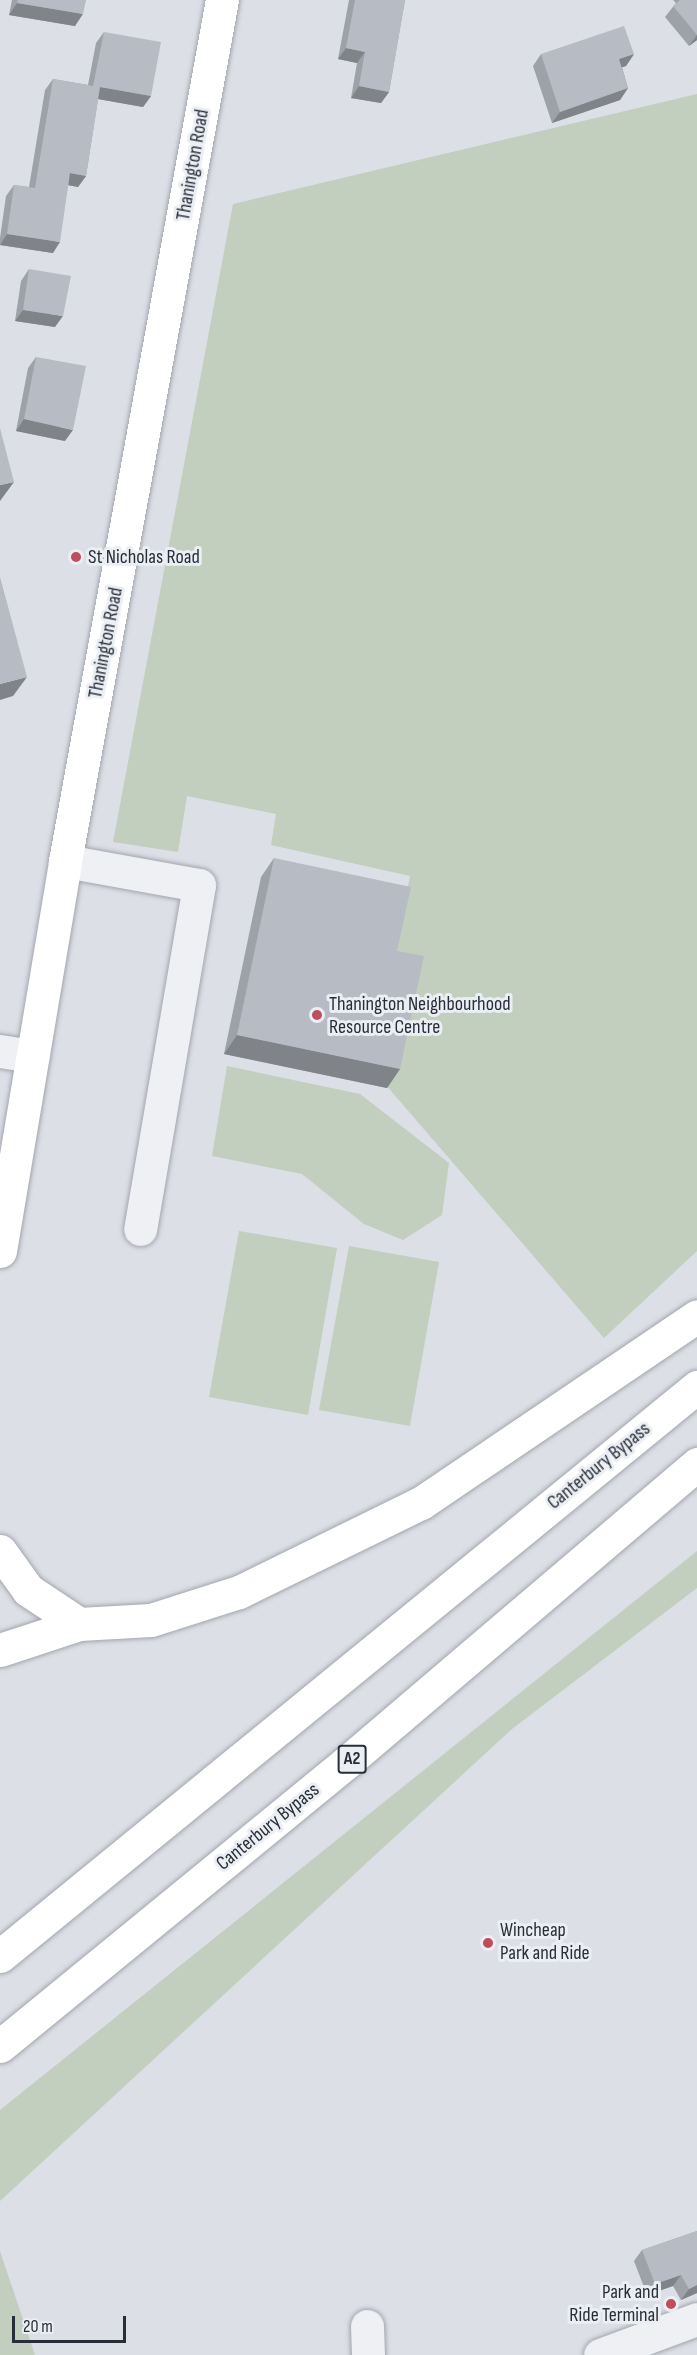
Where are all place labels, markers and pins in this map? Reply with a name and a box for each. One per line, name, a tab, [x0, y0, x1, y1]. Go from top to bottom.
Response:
place label: St Nicholas Road	[88, 545, 200, 569]
marker: St Nicholas Road	[69, 550, 83, 564]
place label: Thanington Neighbourhood Resource Centre	[329, 992, 511, 1039]
marker: Thanington Neighbourhood Resource Centre	[310, 1008, 324, 1022]
place label: Wincheap Park and Ride	[500, 1919, 590, 1966]
marker: Wincheap Park and Ride	[481, 1936, 495, 1950]
place label: Park and Ride Terminal	[569, 2280, 659, 2327]
marker: Park and Ride Terminal	[664, 2297, 678, 2311]

